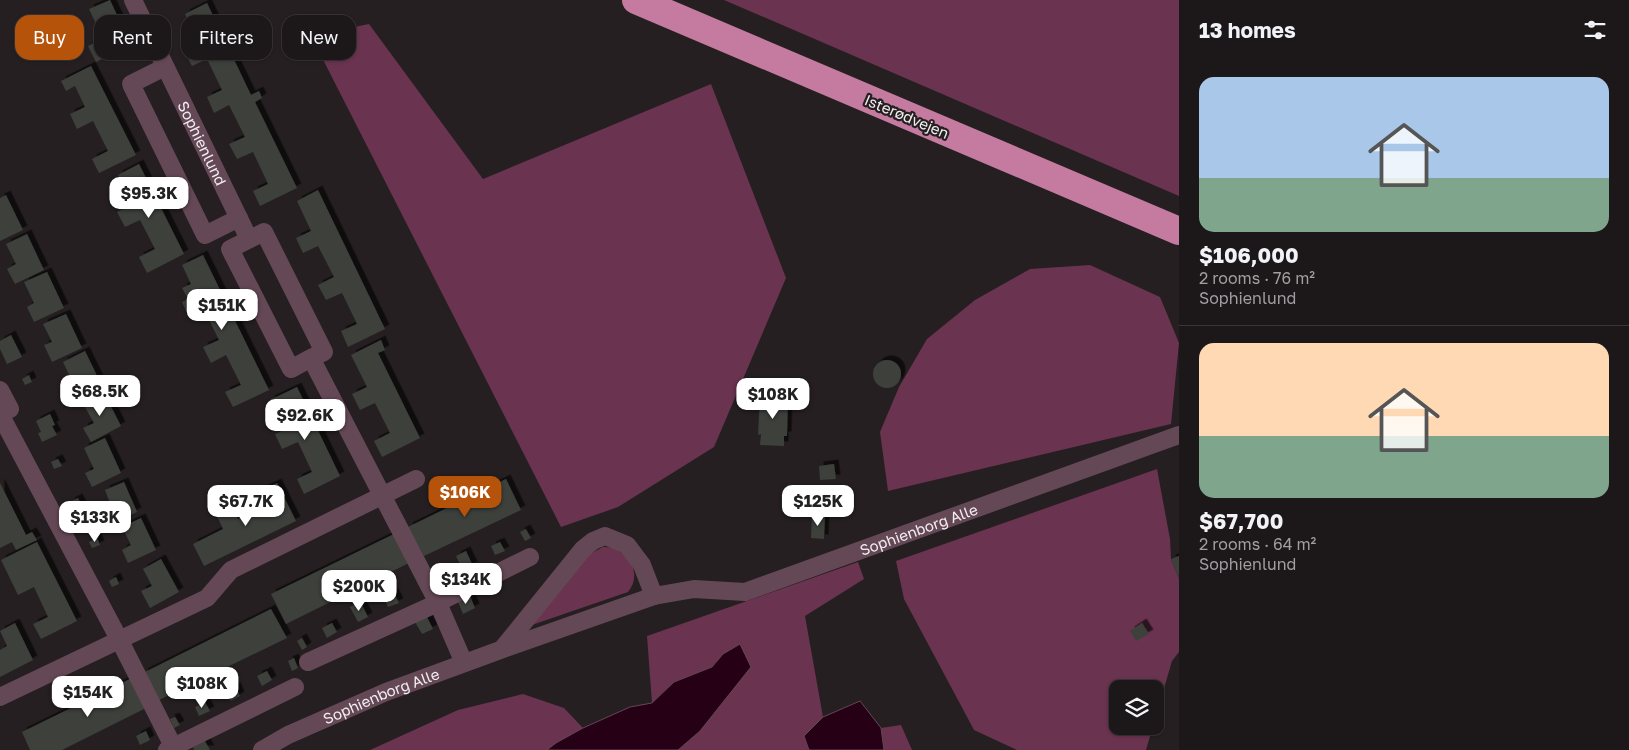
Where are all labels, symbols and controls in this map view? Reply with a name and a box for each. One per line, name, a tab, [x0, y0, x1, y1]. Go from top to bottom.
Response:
chip: Buy	[15, 15, 84, 60]
chip: Rent	[94, 15, 171, 60]
chip: Filters	[181, 15, 272, 60]
chip: New	[282, 15, 356, 60]
icon: filters	[1581, 16, 1609, 44]
text: 13 homes	[1199, 17, 1296, 43]
street label: Isterødvejen	[862, 90, 952, 142]
street label: Sophienlund	[174, 98, 230, 188]
icon: home	[1359, 110, 1449, 200]
pin: $95.3K	[108, 176, 190, 219]
text: $95.3K	[120, 183, 178, 203]
text: $106,000	[1199, 242, 1299, 268]
text: 2 rooms · 76 m²	[1199, 268, 1315, 288]
pin: $151K	[187, 288, 257, 331]
text: Sophienlund	[1199, 288, 1296, 308]
text: $151K	[198, 295, 246, 315]
pin: $68.5K	[59, 374, 141, 417]
icon: home	[1359, 375, 1449, 465]
pin: $108K	[738, 378, 808, 420]
text: $68.5K	[71, 381, 129, 401]
text: $108K	[747, 384, 799, 404]
pin: $92.6K	[264, 398, 346, 441]
text: $92.6K	[276, 405, 334, 425]
pin: $106K	[430, 476, 500, 518]
text: $106K	[439, 482, 491, 502]
pin: $67.7K	[205, 484, 287, 527]
pin: $125K	[783, 484, 853, 527]
text: $67.7K	[218, 491, 274, 511]
text: $125K	[793, 491, 843, 511]
pin: $133K	[60, 500, 130, 543]
street label: Sophienborg Alle	[857, 500, 980, 559]
text: $133K	[70, 507, 120, 527]
text: $67,700	[1199, 508, 1283, 534]
text: 2 rooms · 64 m²	[1199, 534, 1316, 554]
text: Sophienlund	[1199, 554, 1296, 574]
pin: $134K	[431, 562, 501, 605]
text: $134K	[441, 569, 491, 589]
pin: $200K	[324, 570, 394, 612]
text: $200K	[333, 576, 385, 596]
street label: Sophienborg Alle	[320, 664, 442, 728]
pin: $108K	[167, 666, 237, 709]
text: $108K	[176, 673, 228, 693]
pin: $154K	[53, 676, 123, 718]
map controls	[1109, 680, 1164, 735]
button: layers	[1109, 680, 1164, 735]
text: $154K	[63, 682, 113, 702]

